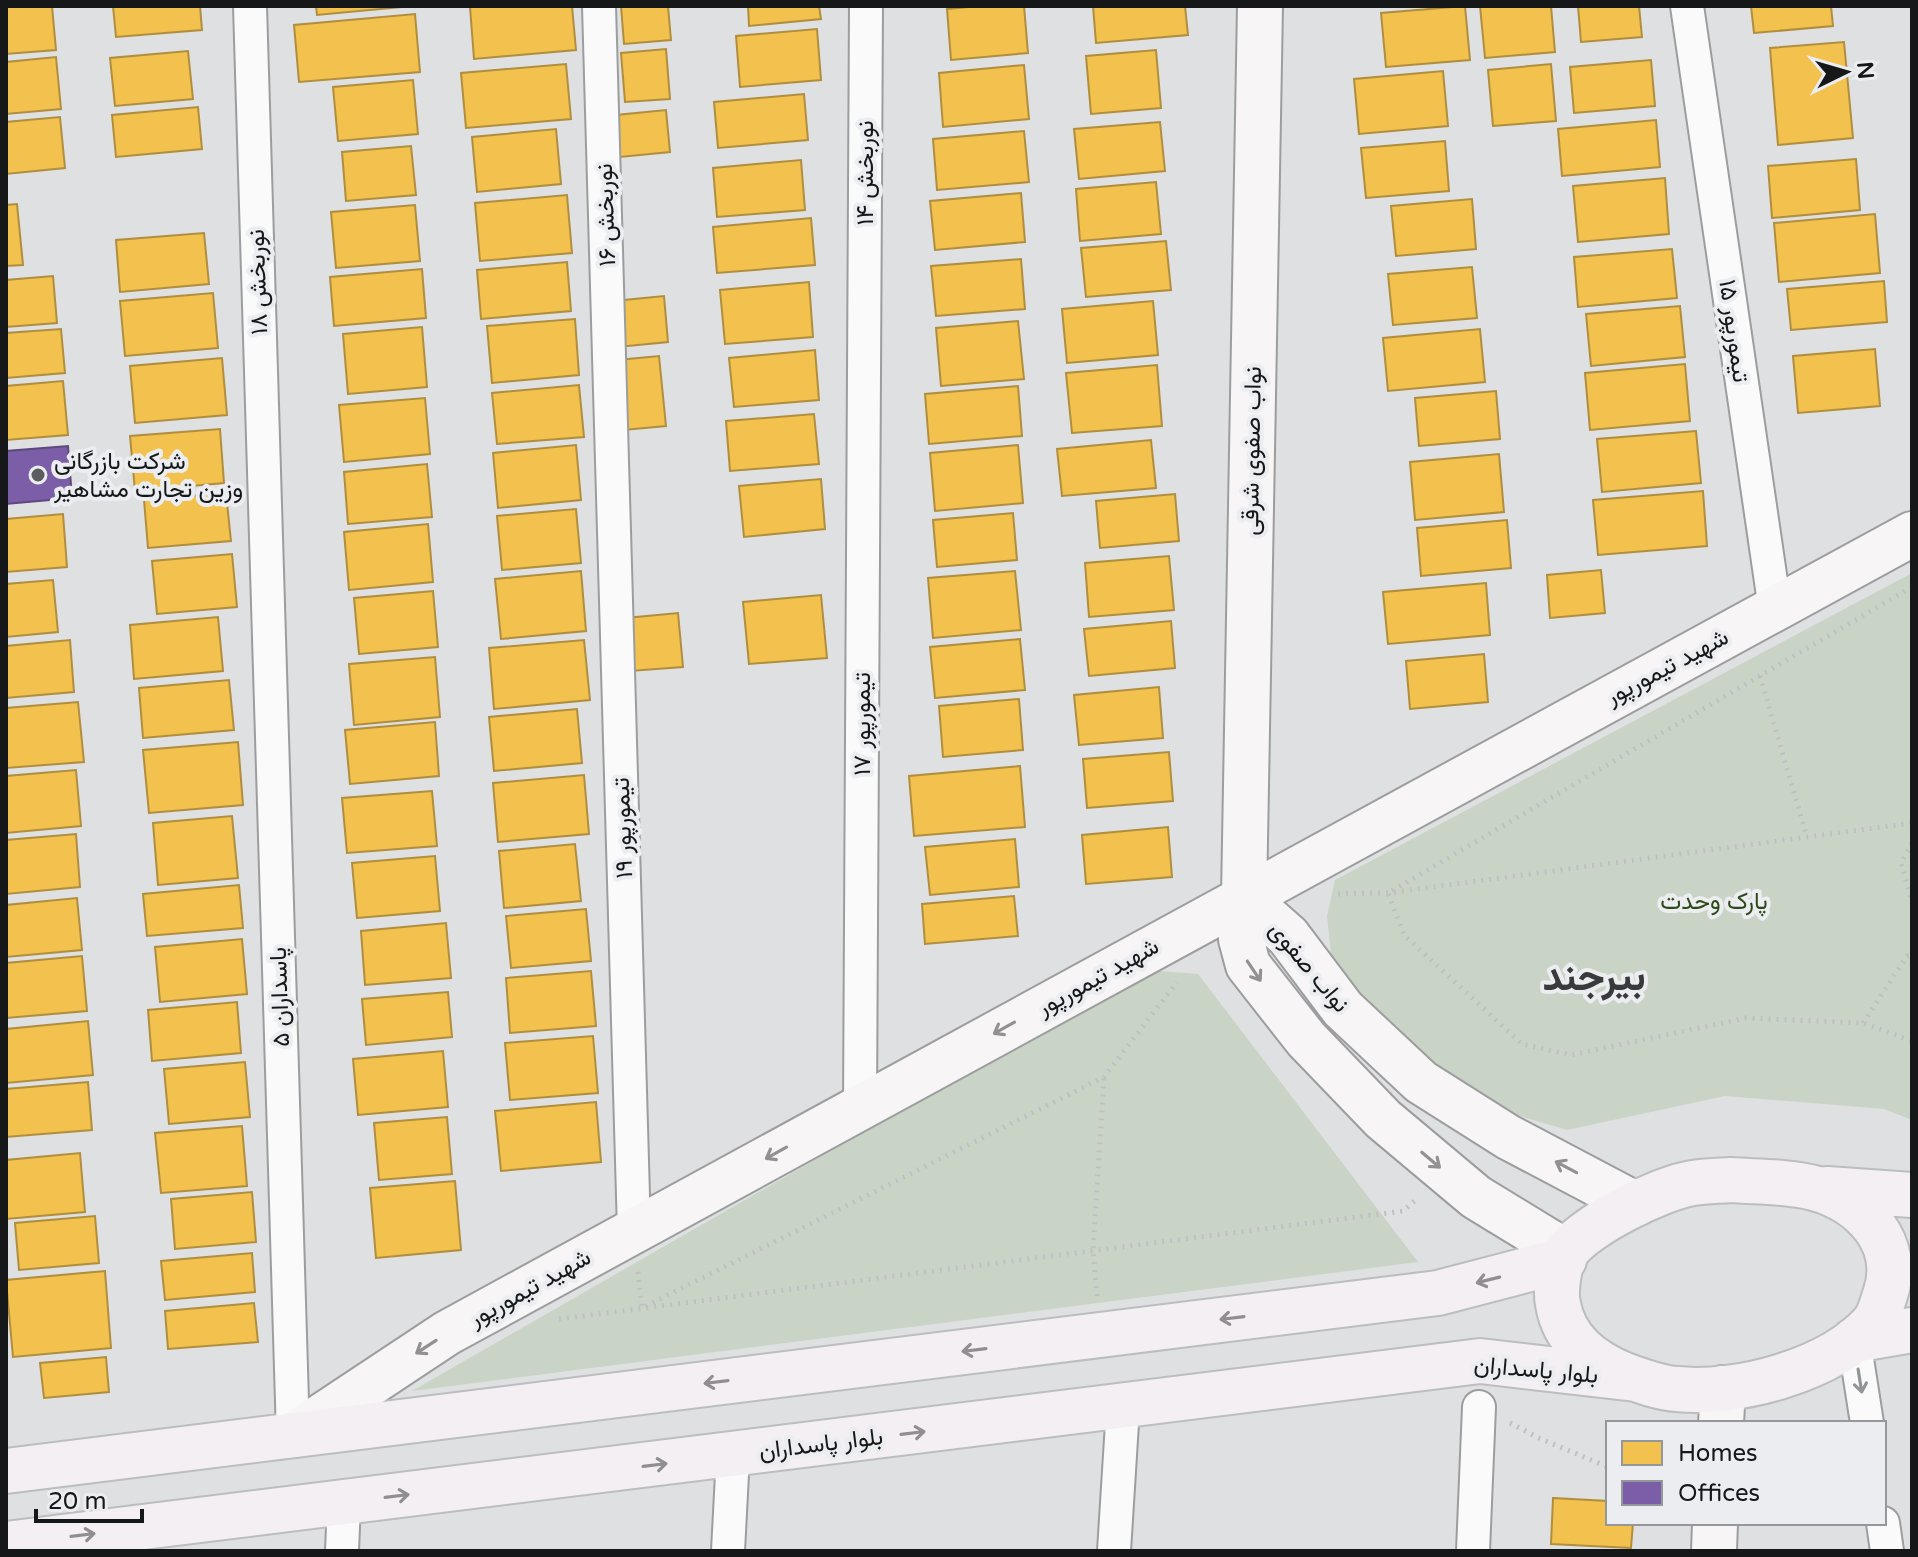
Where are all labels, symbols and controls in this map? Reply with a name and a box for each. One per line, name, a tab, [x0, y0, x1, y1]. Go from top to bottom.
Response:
north arrow	[1806, 32, 1886, 112]
text: N	[1851, 60, 1879, 80]
street label: نوربخش ۱۴	[851, 120, 880, 226]
street label: نوربخش ۱۶	[590, 163, 622, 267]
street label: نوربخش ۱۸	[242, 229, 274, 335]
street label: تیمورپور ۱۵	[1711, 278, 1756, 385]
street label: نواب صفوی شرقی	[1236, 366, 1268, 536]
place label: شرکت بازرگانی وزین تجارت مشاهیر	[53, 447, 243, 504]
marker: شرکت بازرگانی وزین تجارت مشاهیر	[29, 466, 47, 484]
street label: شهید تیمورپور	[1600, 623, 1734, 713]
street label: تیمورپور ۱۷	[848, 672, 878, 776]
street label: تیمورپور ۱۹	[607, 777, 640, 879]
park label: پارک وحدت	[1660, 887, 1768, 917]
street label: نواب صفوی	[1263, 916, 1355, 1018]
street label: شهید تیمورپور	[1031, 932, 1165, 1024]
street label: پاسداران ۵	[264, 947, 297, 1047]
district label: بیرجند	[1542, 953, 1646, 1001]
one-way arrow	[1246, 960, 1262, 982]
one-way arrow	[992, 1021, 1016, 1037]
one-way arrow	[764, 1146, 788, 1162]
one-way arrow	[1421, 1151, 1441, 1169]
one-way arrow	[1554, 1159, 1578, 1175]
street label: شهید تیمورپور	[463, 1243, 597, 1335]
one-way arrow	[1476, 1273, 1502, 1288]
one-way arrow	[1219, 1311, 1246, 1326]
one-way arrow	[415, 1340, 438, 1356]
one-way arrow	[961, 1343, 988, 1358]
street label: بلوار پاسداران	[1472, 1350, 1599, 1391]
one-way arrow	[1854, 1368, 1869, 1394]
one-way arrow	[703, 1375, 730, 1390]
legend	[1606, 1421, 1886, 1525]
street label: بلوار پاسداران	[757, 1422, 885, 1467]
one-way arrow	[900, 1425, 925, 1440]
text: Homes	[1678, 1439, 1758, 1468]
one-way arrow	[641, 1457, 668, 1472]
scale bar	[36, 1473, 142, 1523]
text: Offices	[1678, 1479, 1760, 1508]
text: 20 m	[48, 1487, 106, 1516]
one-way arrow	[383, 1489, 410, 1504]
one-way arrow	[70, 1527, 96, 1542]

